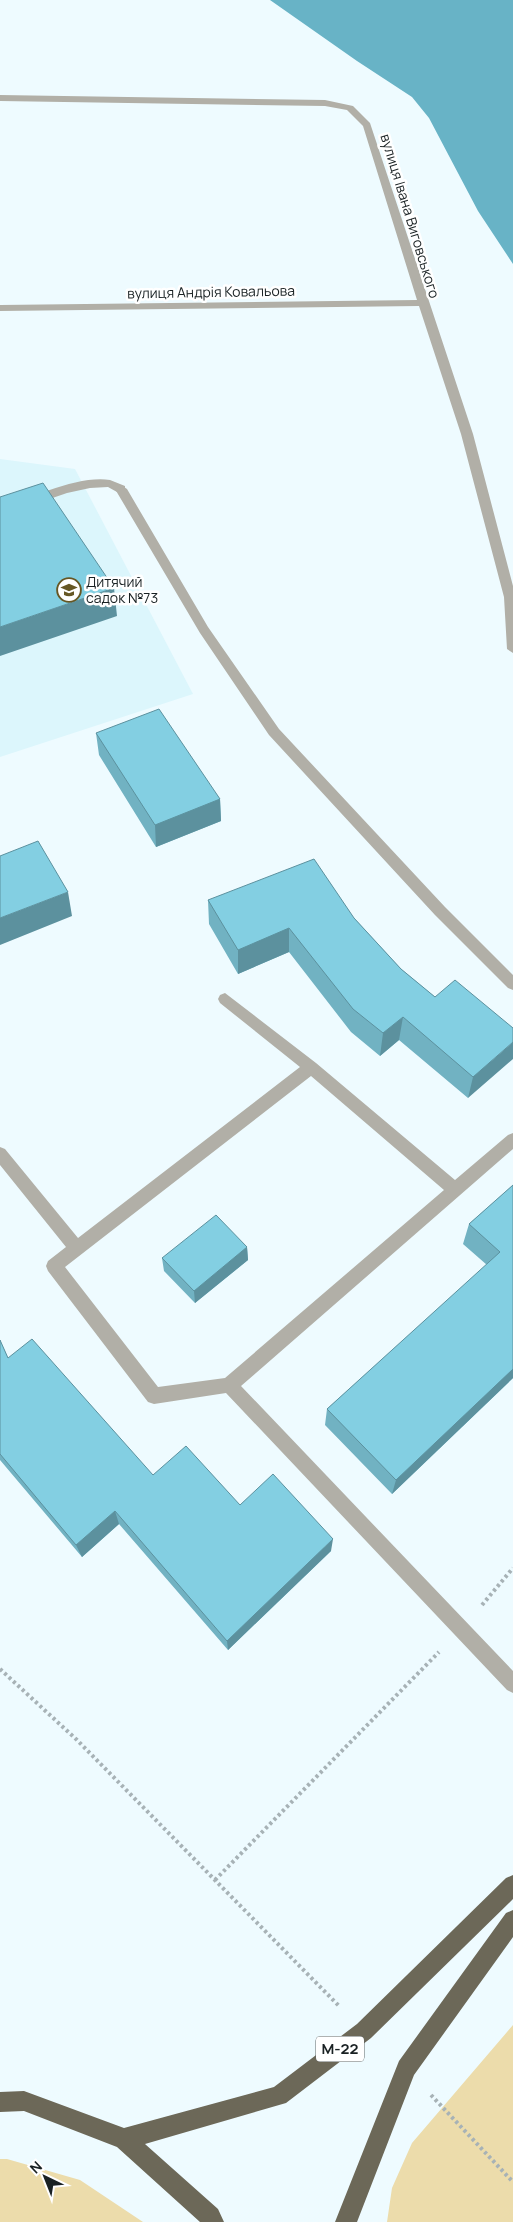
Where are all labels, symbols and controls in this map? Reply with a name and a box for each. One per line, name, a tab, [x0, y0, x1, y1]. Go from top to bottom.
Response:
street label: вулиця Івана Виговського	[376, 131, 445, 300]
street label: вулиця Андрія Ковальова	[127, 281, 295, 302]
place label: Дитячий садок №73	[86, 572, 158, 607]
school or university icon: Дитячий садок №73	[56, 577, 82, 603]
road number: М-22	[316, 2036, 364, 2062]
north arrow	[20, 2152, 70, 2202]
text: N	[26, 2157, 46, 2178]

